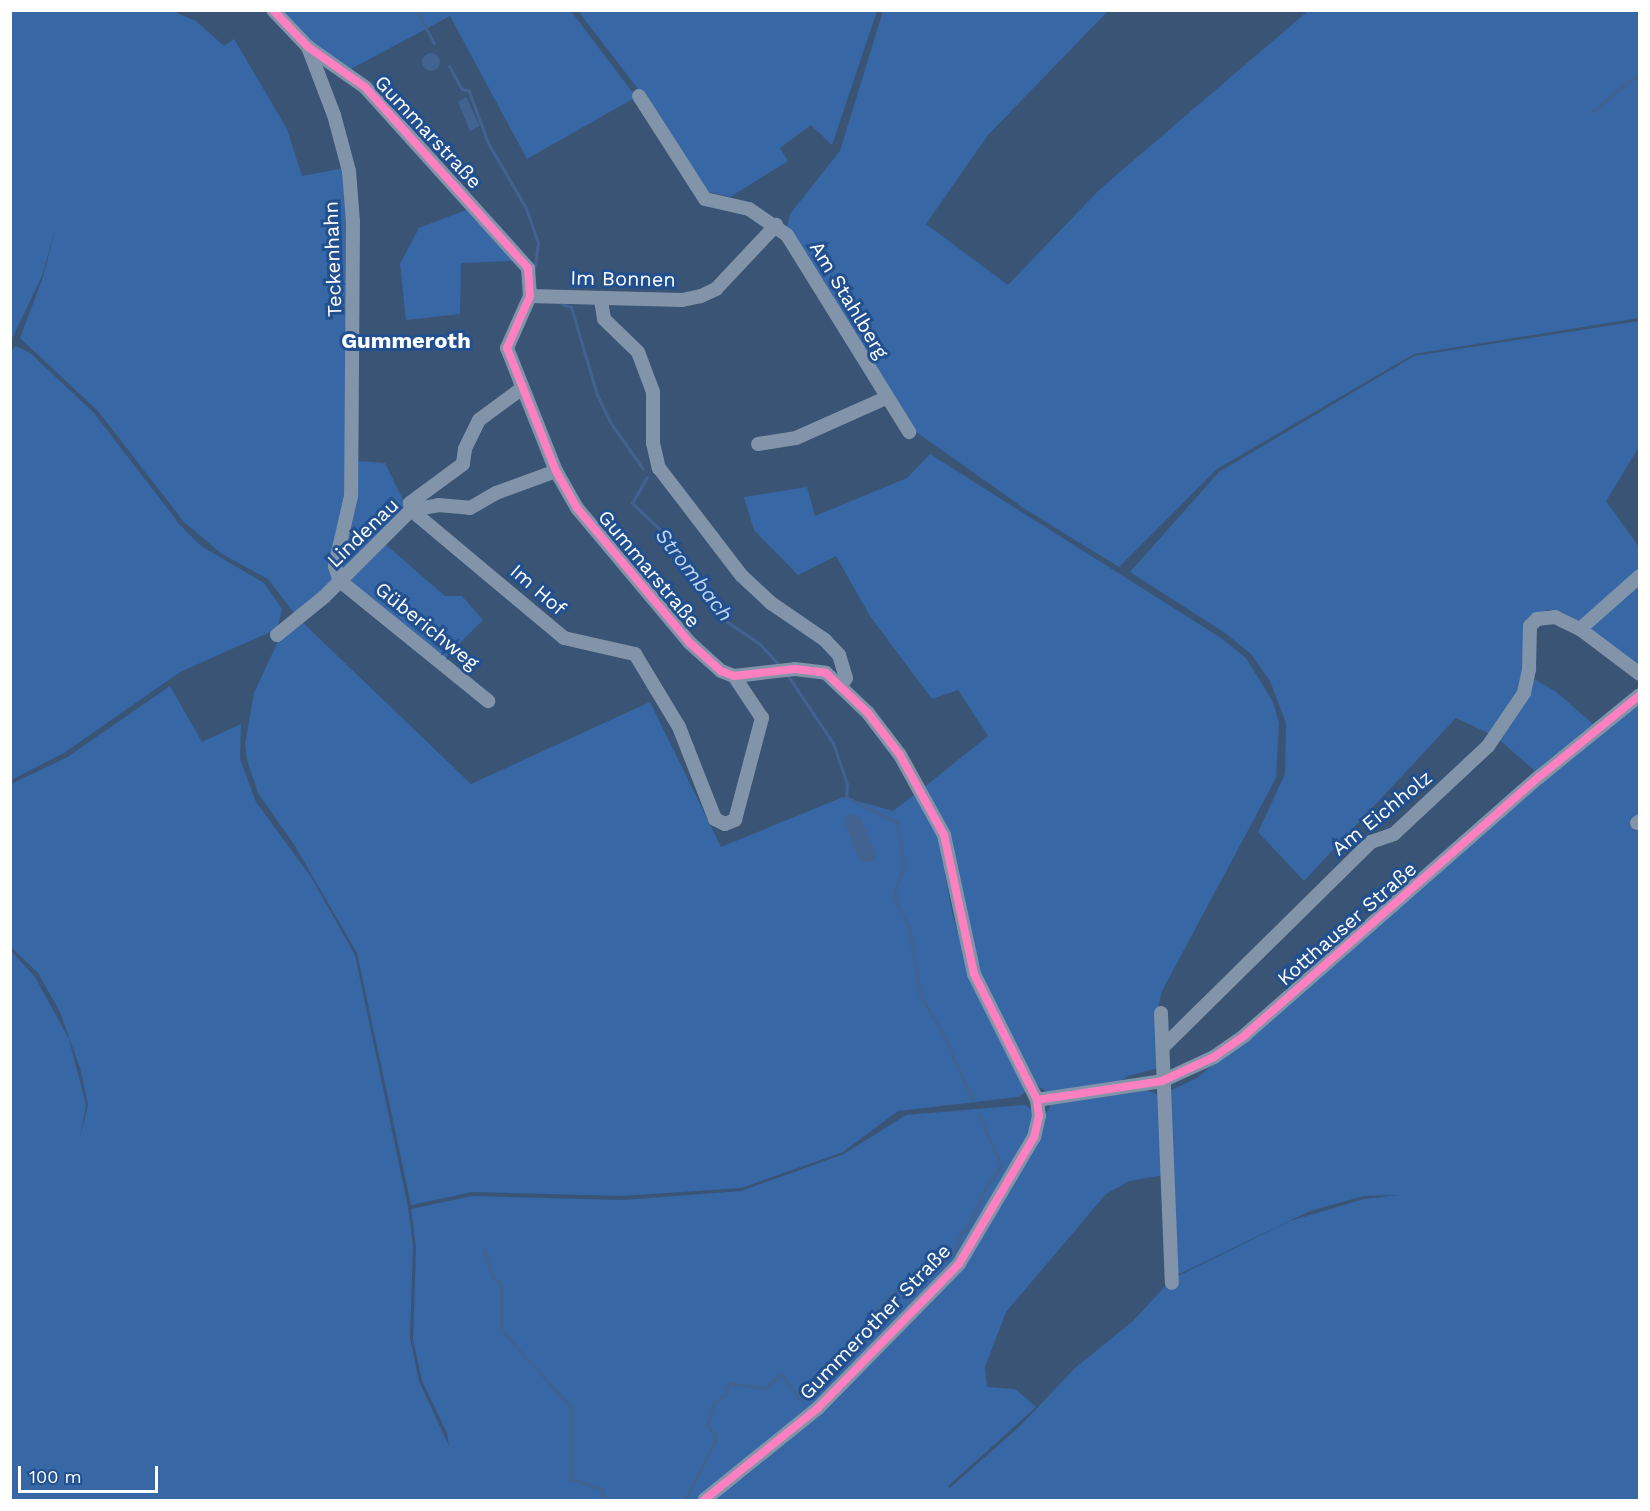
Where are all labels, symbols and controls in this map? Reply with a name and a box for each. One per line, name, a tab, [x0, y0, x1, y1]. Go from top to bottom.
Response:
street label: Gummarstraße	[369, 70, 487, 194]
street label: Teckenhahn	[319, 201, 347, 317]
street label: Am Stahlberg	[805, 237, 893, 363]
street label: Im Bonnen	[570, 266, 676, 292]
district label: Gummeroth	[341, 328, 471, 354]
street label: Lindenau	[322, 493, 404, 573]
street label: Gummarstraße	[593, 505, 705, 633]
water label: Strombach	[650, 523, 738, 627]
street label: Im Hof	[505, 559, 571, 621]
street label: Güberichweg	[370, 577, 484, 675]
street label: Am Eichholz	[1327, 765, 1437, 861]
street label: Kotthauser Straße	[1272, 857, 1422, 991]
street label: Gummerother Straße	[794, 1239, 956, 1405]
scale bar	[21, 1454, 160, 1492]
text: 100 m	[29, 1466, 82, 1487]

